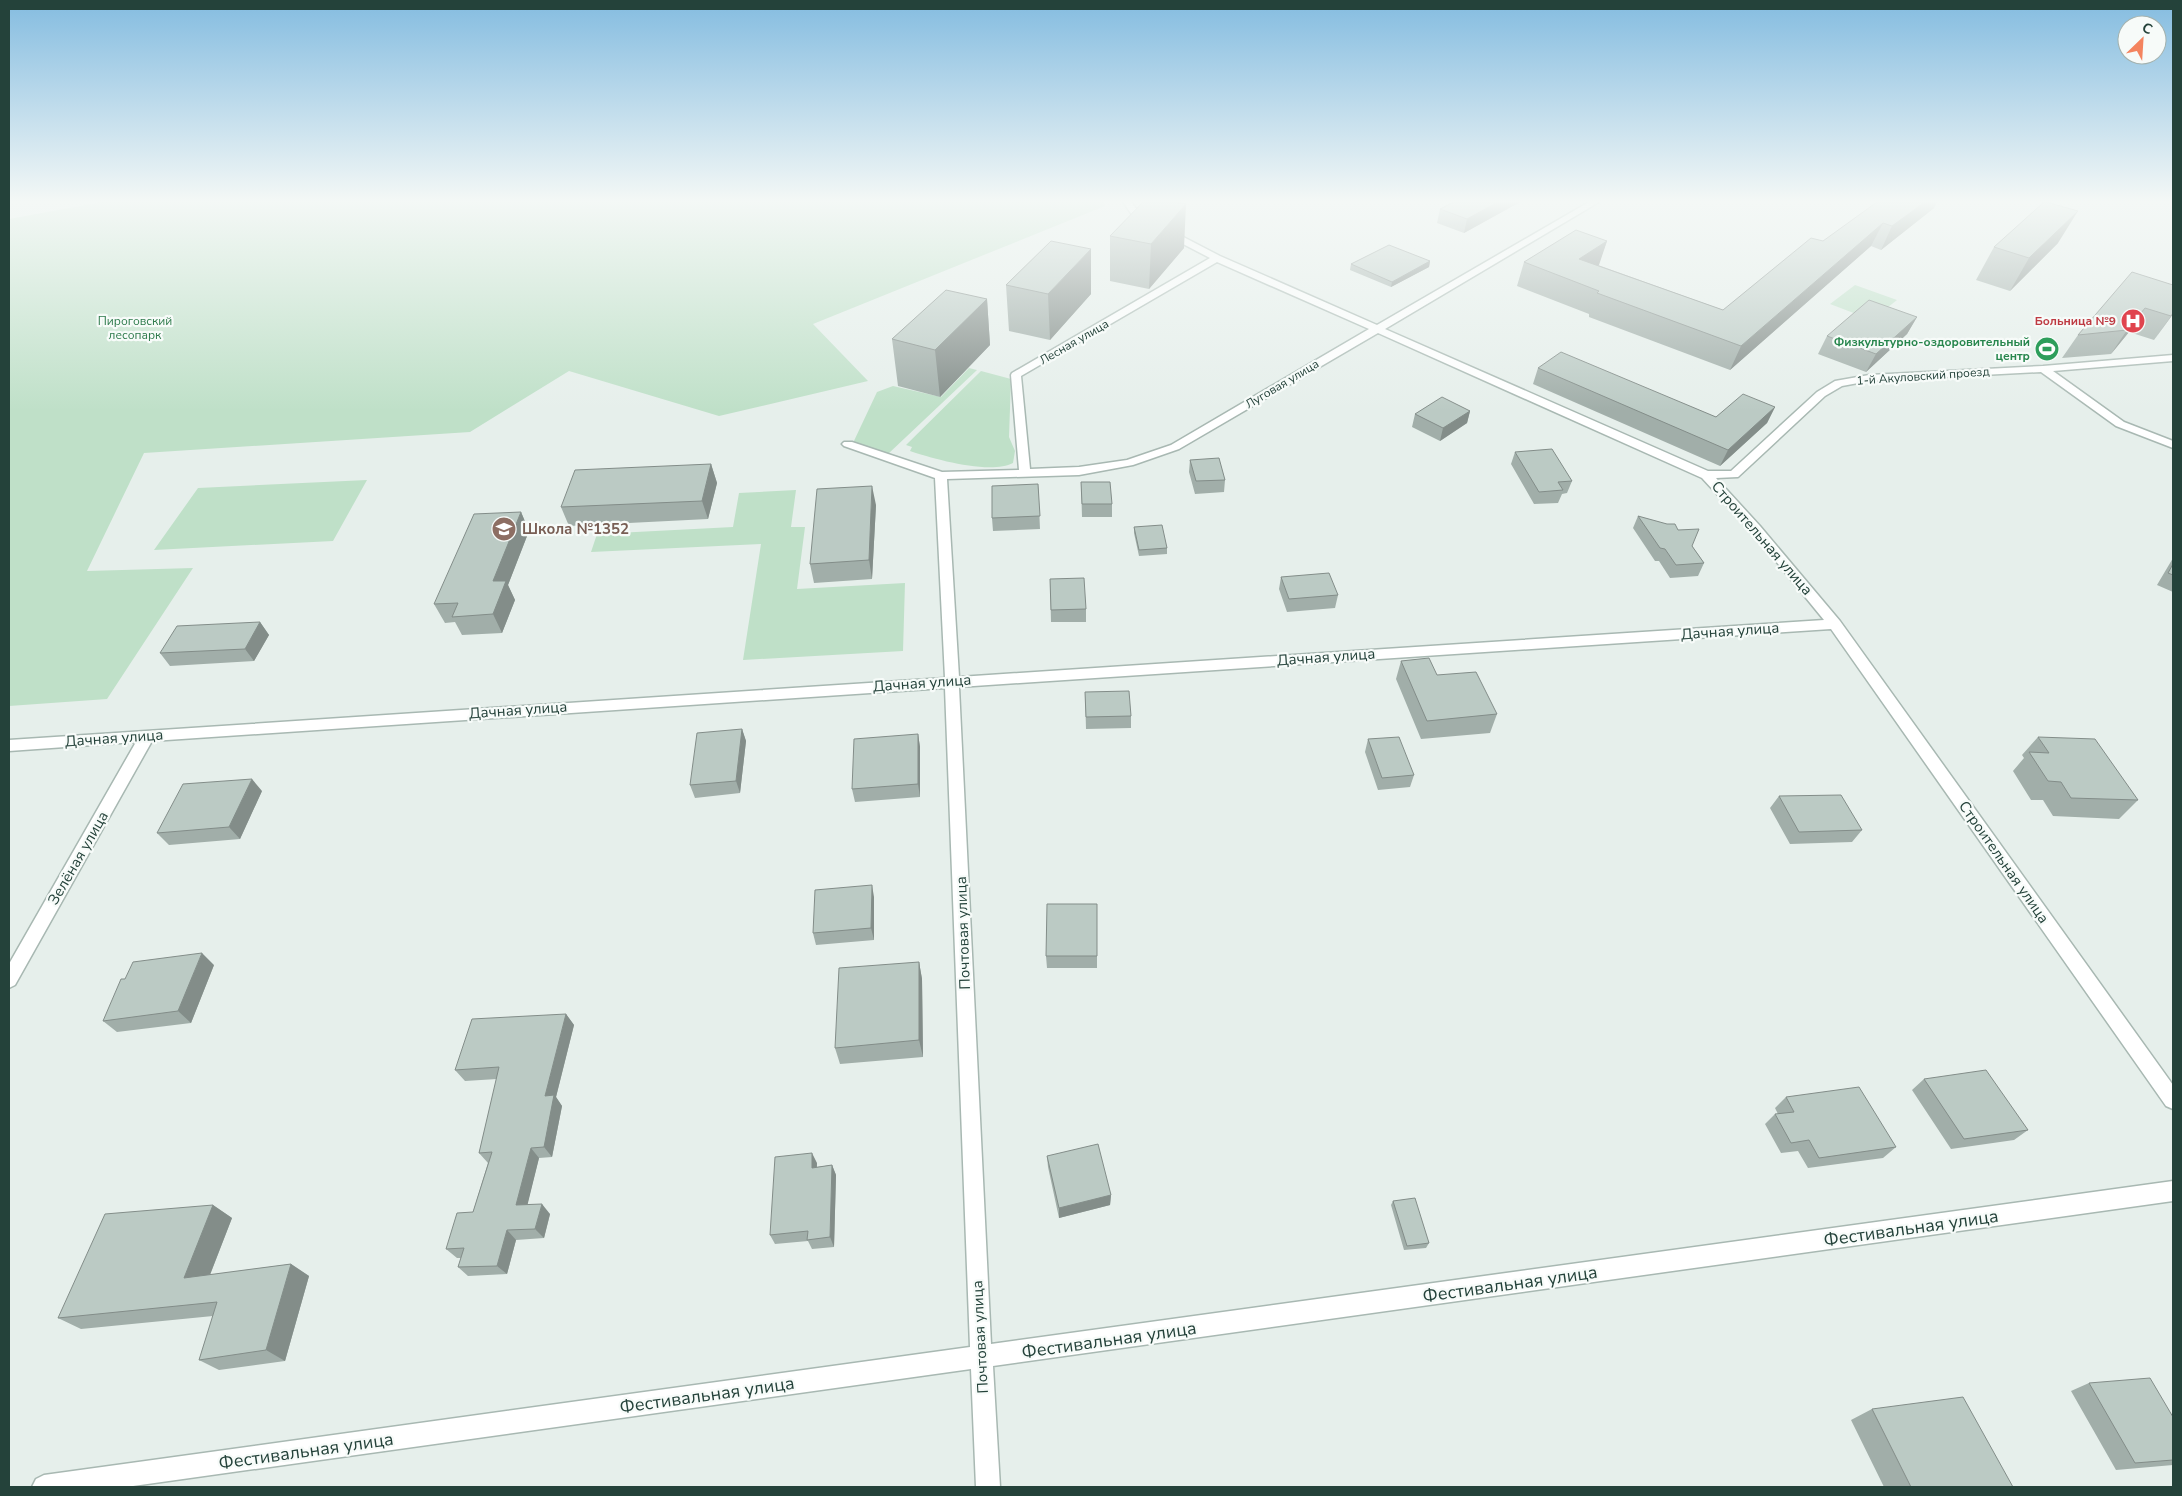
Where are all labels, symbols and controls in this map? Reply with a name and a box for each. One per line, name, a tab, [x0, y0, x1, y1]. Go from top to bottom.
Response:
north arrow	[2117, 15, 2167, 65]
text: С	[2139, 18, 2156, 39]
hospital icon: Больница №9	[2120, 308, 2146, 334]
park label: Пироговский лесопарк	[98, 313, 172, 343]
place label: Больница №9	[2035, 313, 2116, 329]
street label: Лесная улица	[1036, 316, 1112, 368]
place label: Физкультурно-оздоровительный центр	[1834, 334, 2030, 364]
sports icon: Физкультурно-оздоровительный центр	[2034, 336, 2060, 362]
street label: Луговая улица	[1242, 356, 1322, 412]
street label: 1-й Акуловский проезд	[1856, 363, 1990, 389]
street label: Строительная улица	[1707, 477, 1817, 599]
school or university icon: Школа №1352	[491, 516, 517, 542]
place label: Школа №1352	[522, 519, 629, 539]
street label: Дачная улица	[1680, 618, 1780, 644]
street label: Дачная улица	[1276, 644, 1376, 670]
street label: Дачная улица	[872, 670, 972, 696]
street label: Дачная улица	[468, 697, 568, 723]
street label: Дачная улица	[64, 725, 164, 751]
street label: Строительная улица	[1954, 797, 2054, 927]
street label: Зелёная улица	[43, 807, 113, 909]
street label: Почтовая улица	[951, 876, 975, 990]
street label: Фестивальная улица	[1822, 1204, 2000, 1252]
street label: Фестивальная улица	[1421, 1260, 1599, 1308]
street label: Почтовая улица	[967, 1280, 993, 1394]
street label: Фестивальная улица	[1020, 1316, 1198, 1364]
street label: Фестивальная улица	[618, 1371, 796, 1419]
street label: Фестивальная улица	[217, 1427, 395, 1475]

